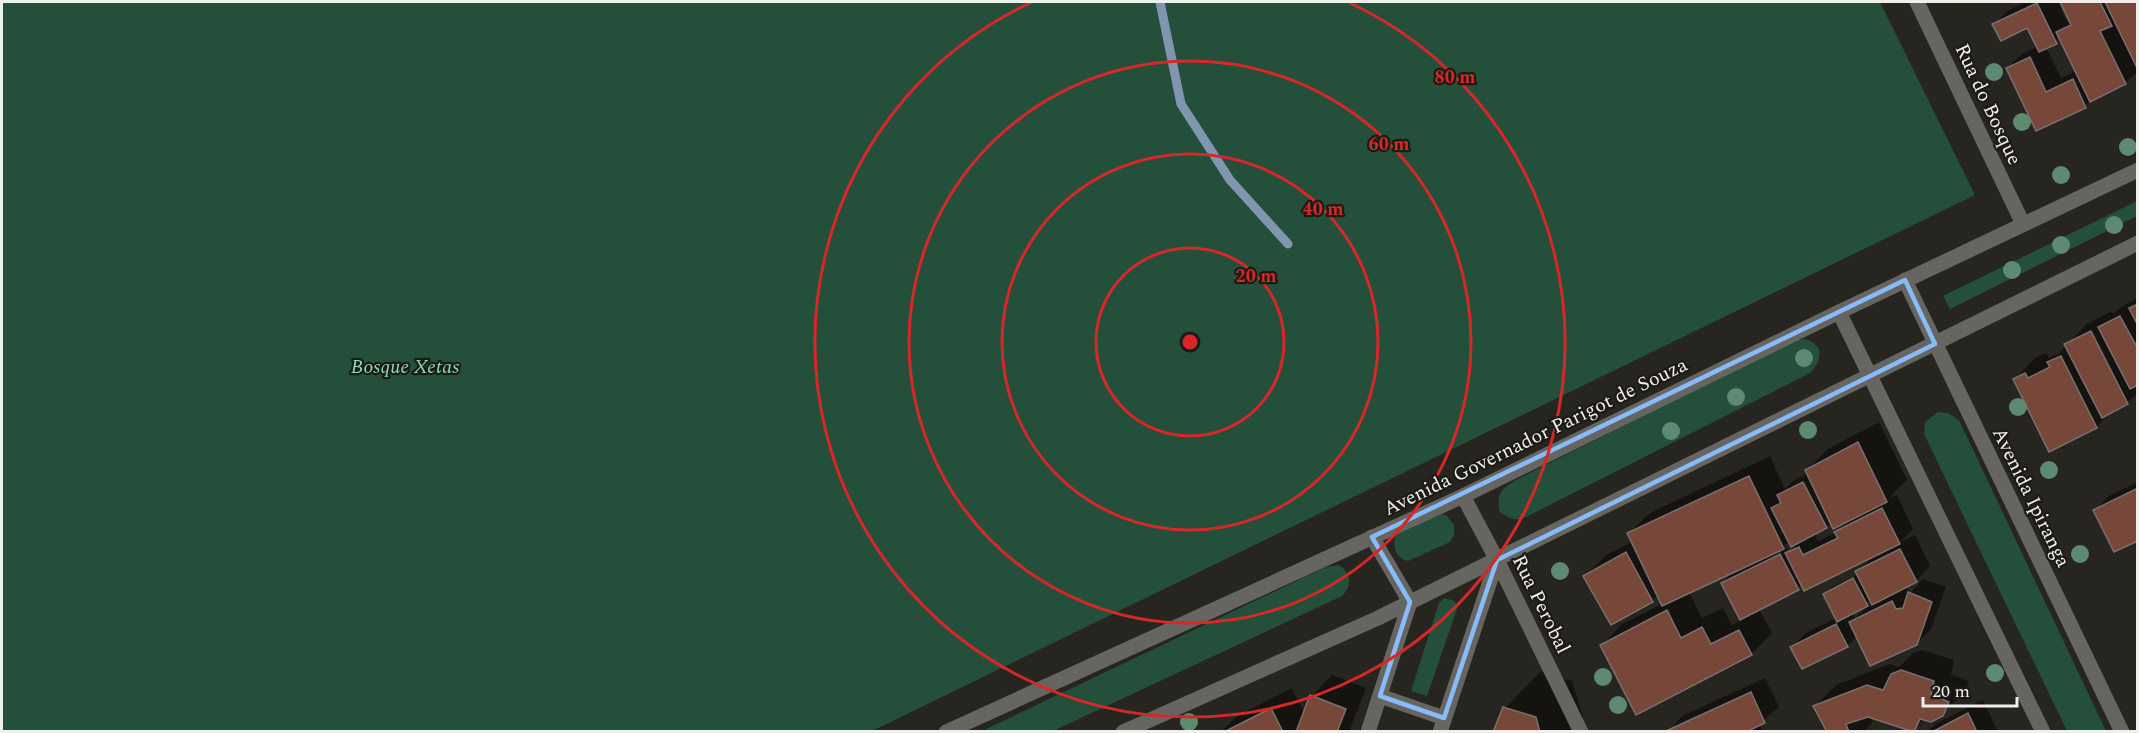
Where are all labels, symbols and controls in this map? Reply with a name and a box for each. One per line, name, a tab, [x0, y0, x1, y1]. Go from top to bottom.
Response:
street label: Rua do Bosque	[1947, 39, 2029, 170]
text: 80 m	[1435, 64, 1475, 91]
text: 60 m	[1369, 131, 1409, 158]
text: 40 m	[1303, 196, 1343, 223]
text: 20 m	[1236, 263, 1276, 290]
centre of rings	[1180, 332, 1200, 352]
street label: Avenida Governador Parigot de Souza	[1378, 350, 1693, 524]
park label: Bosque Xetas	[351, 352, 459, 382]
street label: Avenida Ipiranga	[1984, 422, 2078, 573]
street label: Rua Perobal	[1504, 550, 1578, 659]
scale bar	[1923, 670, 2018, 708]
text: 20 m	[1932, 678, 1970, 705]

